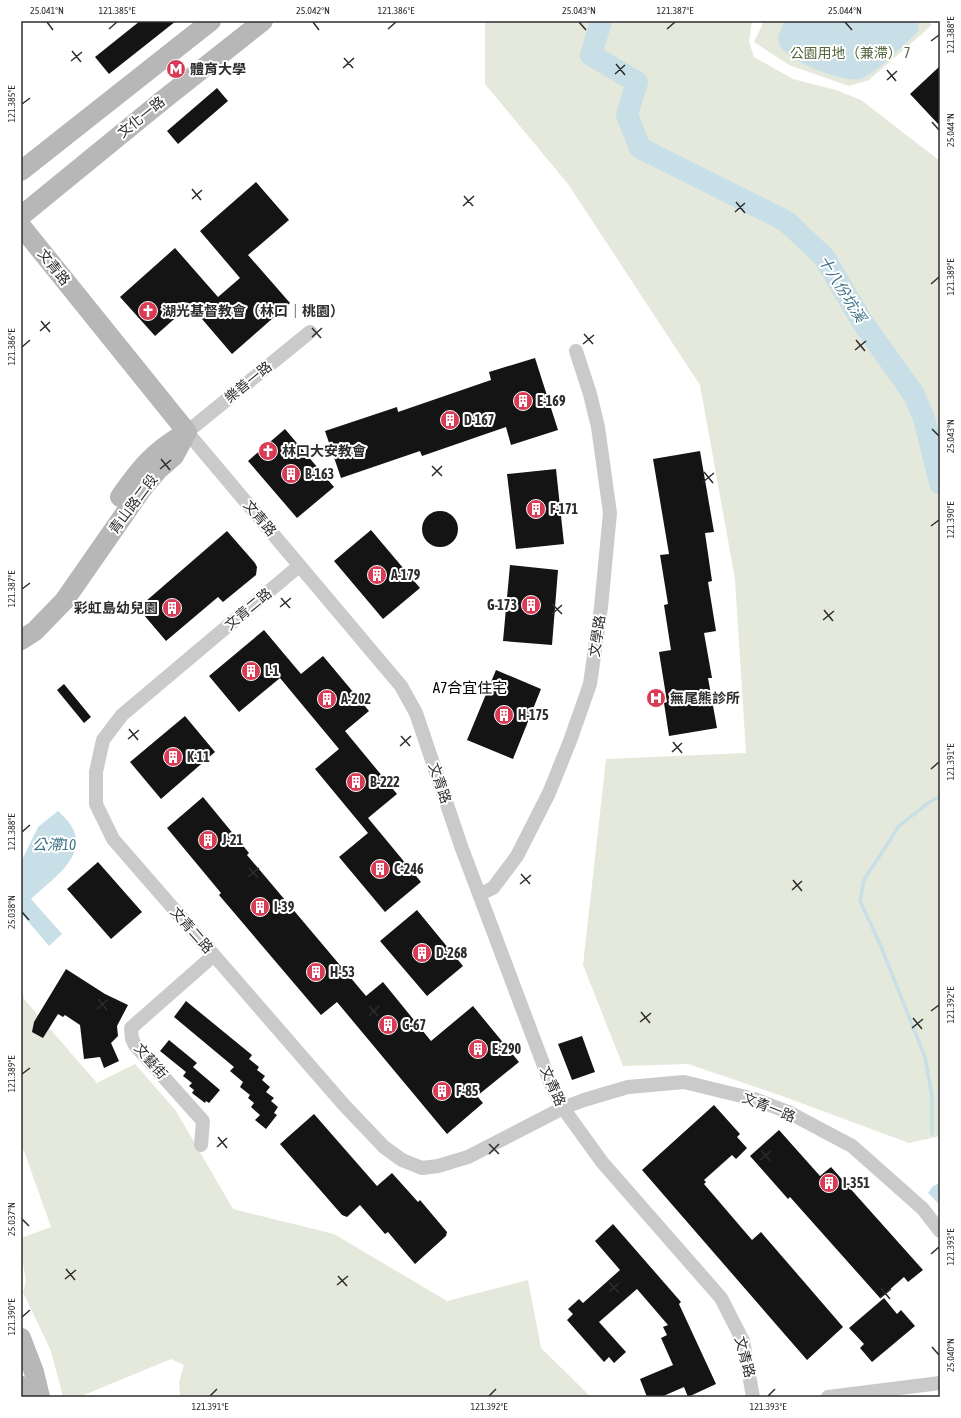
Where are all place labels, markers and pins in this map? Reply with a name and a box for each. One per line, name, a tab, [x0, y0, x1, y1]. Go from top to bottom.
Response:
metro station icon: 體育大學	[165, 58, 187, 80]
place label: 體育大學	[190, 61, 246, 77]
church icon: 湖光基督教會（林口｜桃園）	[137, 300, 159, 322]
place label: 湖光基督教會（林口｜桃園）	[162, 303, 344, 319]
building icon: E-169	[512, 390, 534, 412]
place label: E-169	[537, 393, 566, 409]
building icon: D-167	[439, 409, 461, 431]
place label: D-167	[464, 412, 494, 428]
church icon: 林口大安教會	[257, 440, 279, 462]
place label: 林口大安教會	[282, 443, 366, 459]
building icon: B-163	[280, 463, 302, 485]
place label: B-163	[305, 466, 334, 482]
building icon: F-171	[525, 498, 547, 520]
place label: F-171	[550, 501, 579, 517]
building icon: A-179	[366, 564, 388, 586]
place label: A-179	[390, 567, 421, 583]
building icon: G-173	[520, 594, 542, 616]
building icon: 彩虹島幼兒園	[161, 597, 183, 619]
place label: G-173	[487, 597, 517, 613]
place label: 彩虹島幼兒園	[74, 600, 158, 616]
building icon: L-1	[240, 660, 262, 682]
place label: L-1	[265, 663, 280, 679]
hospital icon: 無尾熊診所	[645, 687, 667, 709]
building icon: A-202	[316, 688, 338, 710]
place label: 無尾熊診所	[670, 690, 740, 706]
place label: A-202	[340, 691, 372, 707]
building icon: H-175	[493, 704, 515, 726]
place label: H-175	[518, 707, 549, 723]
building icon: K-11	[162, 746, 184, 768]
place label: K-11	[187, 749, 210, 765]
building icon: B-222	[345, 771, 367, 793]
place label: B-222	[370, 774, 400, 790]
building icon: J-21	[197, 829, 219, 851]
place label: J-21	[221, 832, 244, 848]
building icon: C-246	[369, 858, 391, 880]
place label: C-246	[394, 861, 424, 877]
building icon: I-39	[249, 896, 271, 918]
place label: I-39	[274, 899, 295, 915]
building icon: D-268	[411, 942, 433, 964]
place label: D-268	[436, 945, 467, 961]
building icon: H-53	[305, 961, 327, 983]
place label: H-53	[330, 964, 355, 980]
building icon: G-67	[377, 1014, 399, 1036]
place label: G-67	[402, 1017, 426, 1033]
building icon: E-290	[467, 1038, 489, 1060]
place label: E-290	[492, 1041, 522, 1057]
building icon: F-85	[431, 1080, 453, 1102]
place label: F-85	[456, 1083, 479, 1099]
building icon: I-351	[818, 1172, 840, 1194]
place label: I-351	[843, 1175, 870, 1191]

